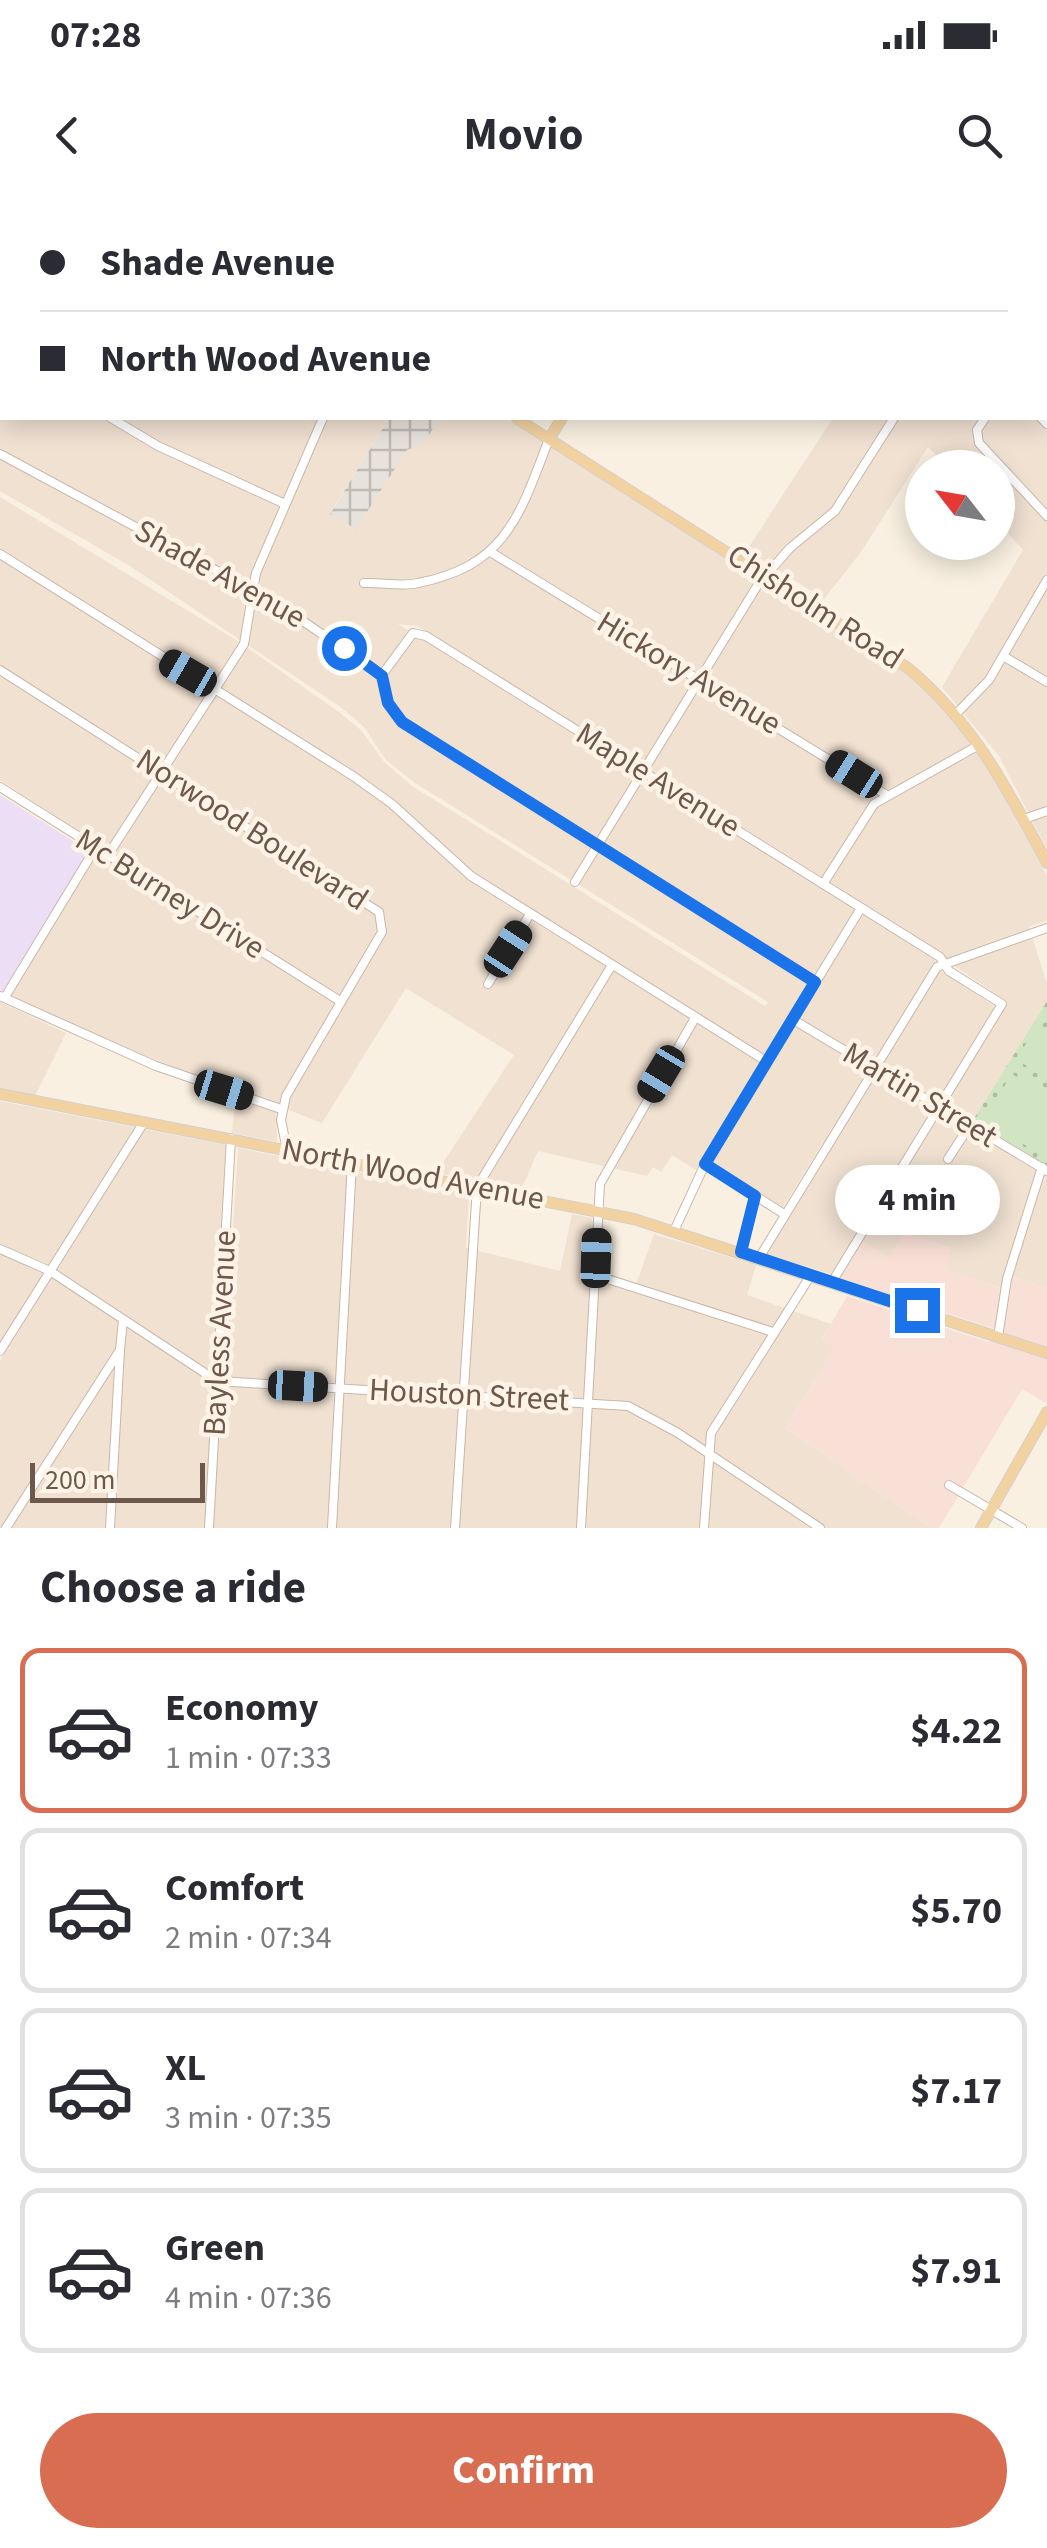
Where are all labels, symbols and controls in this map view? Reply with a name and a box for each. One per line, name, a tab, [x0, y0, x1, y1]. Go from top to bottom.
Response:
text: 07:28	[50, 8, 142, 62]
text: Movio	[464, 103, 583, 167]
icon: back	[40, 108, 95, 163]
icon: search	[952, 108, 1007, 163]
text: Shade Avenue	[100, 236, 335, 290]
text: North Wood Avenue	[100, 332, 431, 386]
north arrow	[905, 450, 1015, 560]
map controls	[905, 450, 1015, 560]
street label: Shade Avenue	[126, 508, 314, 640]
street label: Chisholm Road	[718, 533, 912, 681]
street label: Hickory Avenue	[588, 600, 790, 746]
route start	[322, 626, 367, 671]
car	[155, 645, 221, 701]
street label: Maple Avenue	[567, 711, 749, 849]
street label: Norwood Boulevard	[127, 738, 377, 922]
car	[821, 745, 887, 803]
street label: Mc Burney Drive	[66, 817, 274, 971]
car	[479, 916, 537, 982]
street label: Martin Street	[834, 1031, 1006, 1159]
car	[633, 1041, 689, 1107]
car	[191, 1067, 257, 1113]
street label: North Wood Avenue	[278, 1126, 548, 1222]
callout: 4 min	[834, 1165, 1000, 1235]
text: 4 min	[879, 1177, 956, 1223]
car	[580, 1227, 612, 1289]
street label: Bayless Avenue	[192, 1229, 248, 1437]
route end	[895, 1288, 940, 1333]
street label: Houston Street	[368, 1367, 570, 1423]
car	[267, 1369, 329, 1403]
scale bar	[30, 1458, 205, 1502]
text: 200 m	[45, 1460, 116, 1500]
text: Choose a ride	[40, 1556, 306, 1620]
text: Economy	[165, 1681, 318, 1735]
icon: car	[45, 1686, 135, 1776]
text: $4.22	[910, 1704, 1002, 1758]
text: 1 min · 07:33	[165, 1735, 332, 1781]
text: Comfort	[165, 1861, 304, 1915]
icon: car	[45, 1866, 135, 1956]
text: $5.70	[910, 1884, 1002, 1938]
text: 2 min · 07:34	[165, 1915, 332, 1961]
text: XL	[165, 2041, 206, 2095]
icon: car	[45, 2046, 135, 2136]
text: $7.17	[910, 2064, 1002, 2118]
text: 3 min · 07:35	[165, 2095, 332, 2141]
text: Green	[165, 2221, 265, 2275]
icon: car	[45, 2226, 135, 2316]
text: $7.91	[910, 2244, 1002, 2298]
text: 4 min · 07:36	[165, 2275, 332, 2321]
button: Confirm	[40, 2413, 1007, 2528]

